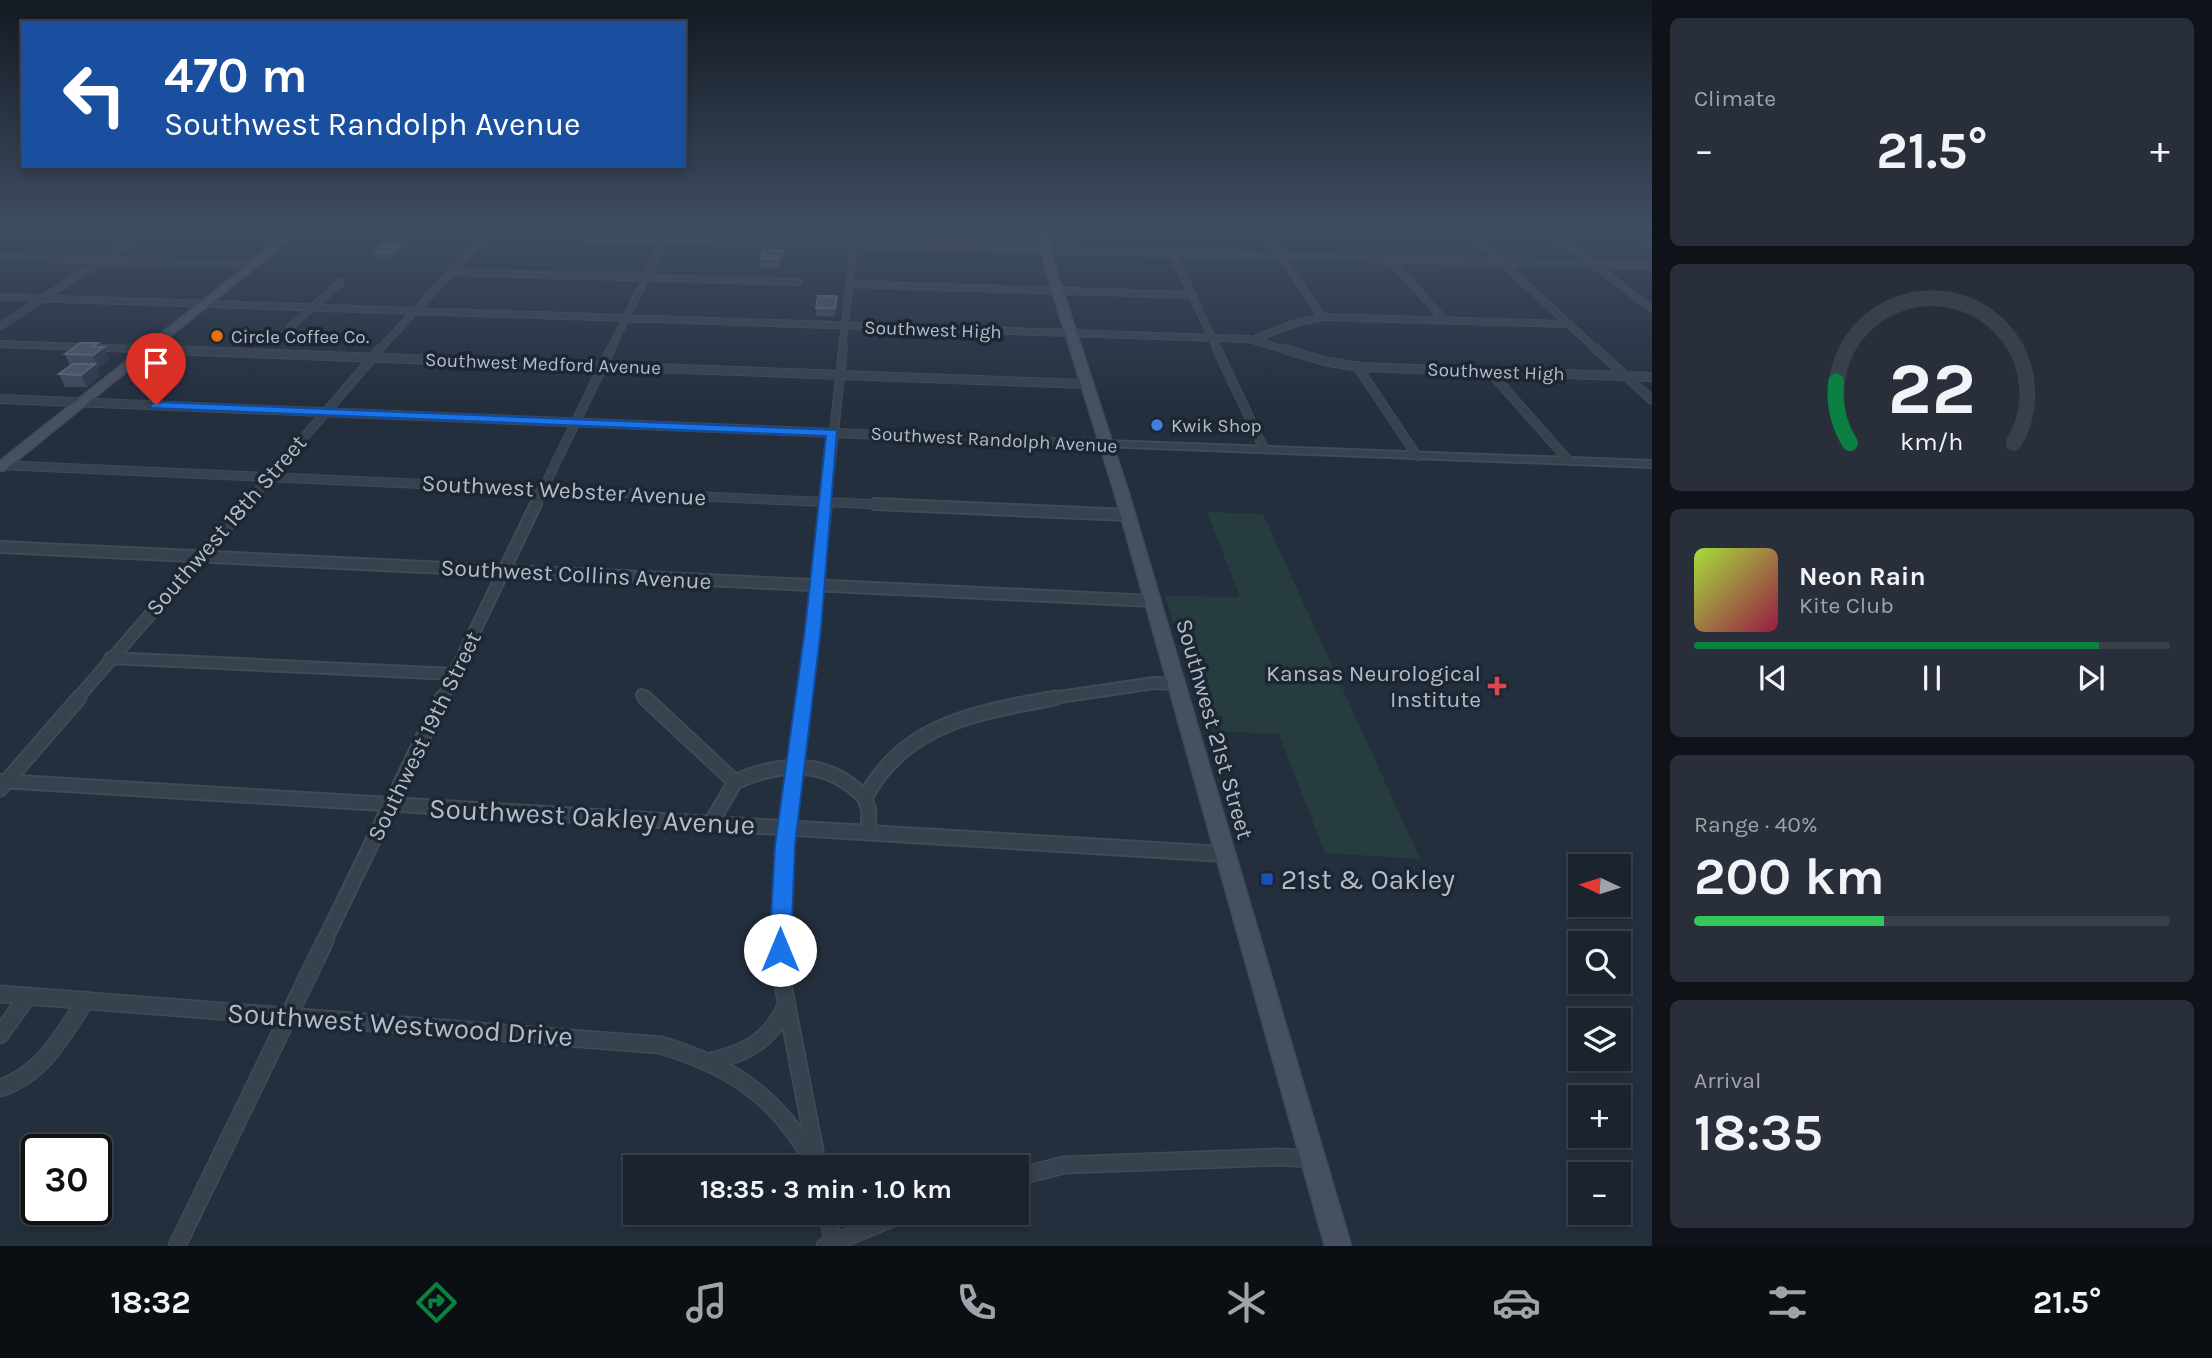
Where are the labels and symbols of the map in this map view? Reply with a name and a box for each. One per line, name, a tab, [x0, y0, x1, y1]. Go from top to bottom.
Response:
street label: Southwest High	[864, 317, 1002, 343]
place label: Circle Coffee Co.	[231, 326, 369, 348]
marker: Circle Coffee Co.	[209, 328, 225, 344]
pin	[126, 333, 186, 405]
street label: Southwest Medford Avenue	[424, 349, 661, 379]
street label: Southwest High	[1427, 359, 1565, 385]
place label: Kwik Shop	[1171, 415, 1262, 437]
marker: Kwik Shop	[1149, 417, 1165, 433]
street label: Southwest Randolph Avenue	[870, 423, 1118, 457]
street label: Southwest 18th Street	[141, 429, 312, 621]
street label: Southwest Webster Avenue	[421, 470, 707, 511]
street label: Southwest Collins Avenue	[440, 554, 712, 595]
street label: Southwest 21st Street	[1170, 616, 1259, 843]
street label: Southwest 19th Street	[362, 627, 487, 845]
place label: Kansas Neurological Institute	[1266, 660, 1481, 713]
marker: Kansas Neurological Institute	[1487, 676, 1507, 696]
street label: Southwest Oakley Avenue	[428, 791, 756, 842]
north arrow	[1568, 854, 1631, 917]
place label: 21st & Oakley	[1281, 863, 1455, 896]
marker: 21st & Oakley	[1259, 871, 1275, 887]
position arrow	[743, 913, 817, 987]
street label: Southwest Westwood Drive	[226, 996, 574, 1053]
speed limit sign: 30	[21, 1134, 112, 1225]

